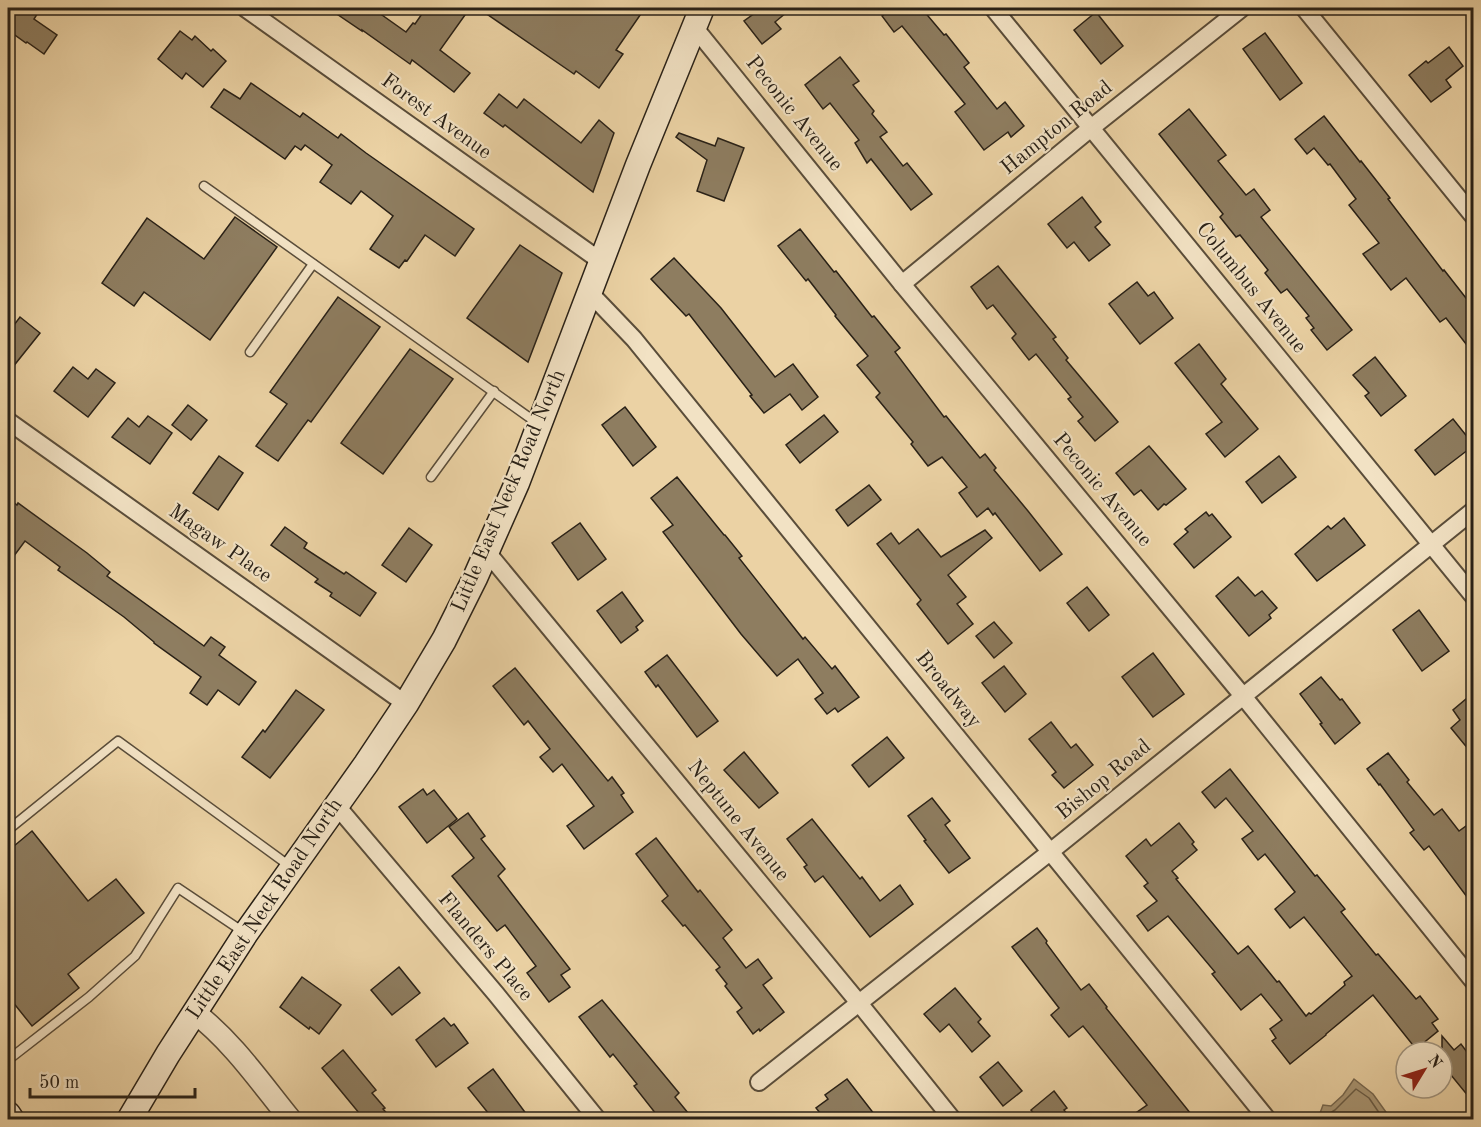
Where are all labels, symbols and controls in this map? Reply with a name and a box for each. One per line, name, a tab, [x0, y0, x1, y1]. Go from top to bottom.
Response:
street label: Peconic Avenue	[741, 53, 847, 175]
street label: Forest Avenue	[377, 70, 495, 164]
street label: Hampton Road	[997, 77, 1117, 179]
street label: Columbus Avenue	[1192, 219, 1310, 357]
street label: Little East Neck Road North	[448, 367, 570, 615]
street label: Peconic Avenue	[1049, 429, 1155, 551]
street label: Magaw Place	[165, 501, 275, 587]
street label: Broadway	[911, 648, 985, 732]
street label: Bishop Road	[1053, 736, 1155, 824]
street label: Neptune Avenue	[683, 757, 793, 885]
street label: Little East Neck Road North	[183, 795, 347, 1023]
street label: Flanders Place	[434, 889, 536, 1005]
north arrow	[1394, 1040, 1454, 1100]
text: N	[1424, 1052, 1445, 1072]
scale bar	[30, 1061, 195, 1099]
text: 50 m	[39, 1074, 79, 1092]

